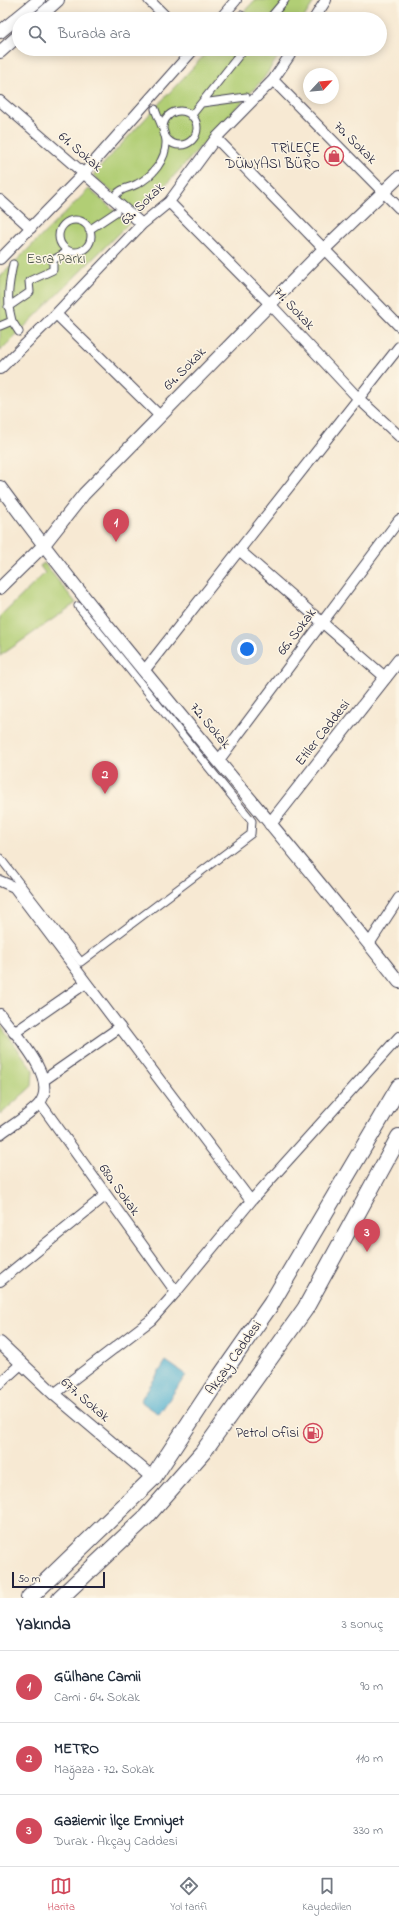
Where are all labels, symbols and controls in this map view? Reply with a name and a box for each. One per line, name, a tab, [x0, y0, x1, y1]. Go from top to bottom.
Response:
search box	[12, 12, 387, 56]
icon: search	[26, 23, 48, 45]
text: Burada ara	[58, 23, 131, 45]
north arrow	[303, 68, 339, 104]
street label: 70. Sokak	[329, 117, 382, 170]
street label: 61. Sokak	[53, 127, 107, 178]
place label: TRİLEÇE DÜNYASI BÜRO	[224, 138, 320, 175]
shop icon: TRİLEÇE DÜNYASI BÜRO	[323, 145, 345, 167]
street label: 63. Sokak	[116, 177, 170, 230]
park label: Esra Parkı	[27, 249, 85, 270]
street label: 71. Sokak	[269, 283, 320, 336]
street label: 64. Sokak	[159, 342, 212, 396]
pin: 1	[103, 509, 129, 542]
street label: 66. Sokak	[272, 603, 322, 660]
your location	[237, 639, 257, 659]
street label: Etiler Caddesi	[290, 695, 356, 771]
street label: 72. Sokak	[184, 698, 236, 754]
pin: 2	[92, 761, 118, 794]
street label: 680. Sokak	[93, 1160, 145, 1221]
pin: 3	[354, 1219, 380, 1252]
street label: Akçay Caddesi	[201, 1316, 268, 1400]
street label: 677. Sokak	[56, 1372, 115, 1428]
fuel station icon: Petrol Ofisi	[302, 1422, 324, 1444]
place label: Petrol Ofisi	[236, 1423, 299, 1444]
scale bar	[12, 1570, 105, 1589]
text: 50 m	[18, 1571, 40, 1587]
text: Yakında	[16, 1612, 71, 1637]
text: 3 sonuç	[341, 1615, 383, 1634]
text: Gülhane Camii	[54, 1666, 141, 1688]
text: 1	[27, 1677, 31, 1696]
text: 90 m	[360, 1677, 383, 1696]
text: Cami · 64. Sokak	[54, 1688, 140, 1707]
text: METRO	[54, 1738, 99, 1760]
text: 2	[26, 1749, 32, 1768]
text: 110 m	[356, 1749, 383, 1768]
text: Mağaza · 72. Sokak	[54, 1760, 154, 1779]
text: Gaziemir İlçe Emniyet	[54, 1810, 184, 1832]
text: 3	[26, 1821, 32, 1840]
text: 330 m	[353, 1821, 383, 1840]
text: Durak · Akçay Caddesi	[54, 1832, 177, 1851]
tab: Harita	[48, 1875, 75, 1915]
tab: Yol tarifi	[170, 1875, 207, 1915]
tab: Kaydedilen	[302, 1875, 351, 1915]

